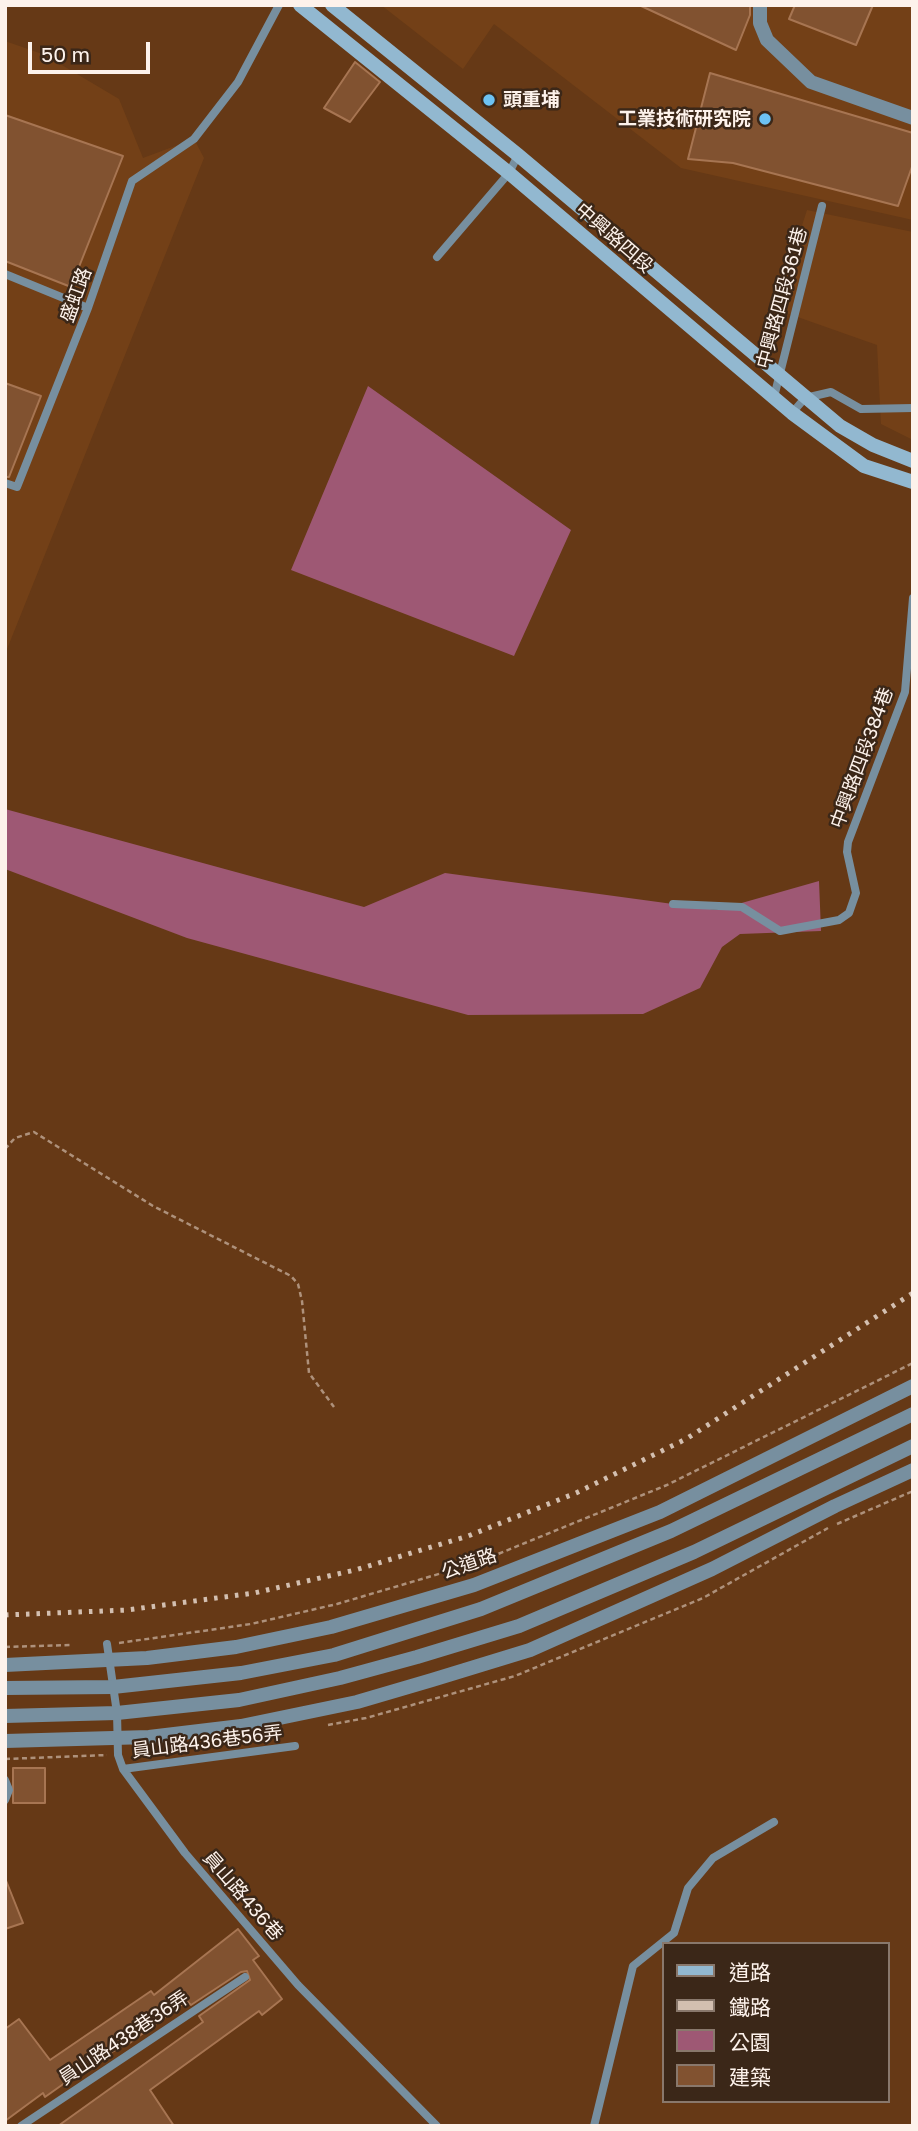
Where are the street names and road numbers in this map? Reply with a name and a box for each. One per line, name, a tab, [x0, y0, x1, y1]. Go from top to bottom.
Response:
street label: 中興路四段	[571, 198, 657, 278]
street label: 中興路四段361巷	[752, 225, 812, 371]
street label: 盛虹路	[56, 264, 96, 326]
street label: 中興路四段384巷	[826, 684, 898, 832]
street label: 公道路	[438, 1544, 500, 1584]
street label: 員山路436巷56弄	[130, 1721, 284, 1763]
street label: 員山路436巷	[198, 1847, 288, 1945]
street label: 員山路438巷36弄	[55, 1986, 193, 2090]

